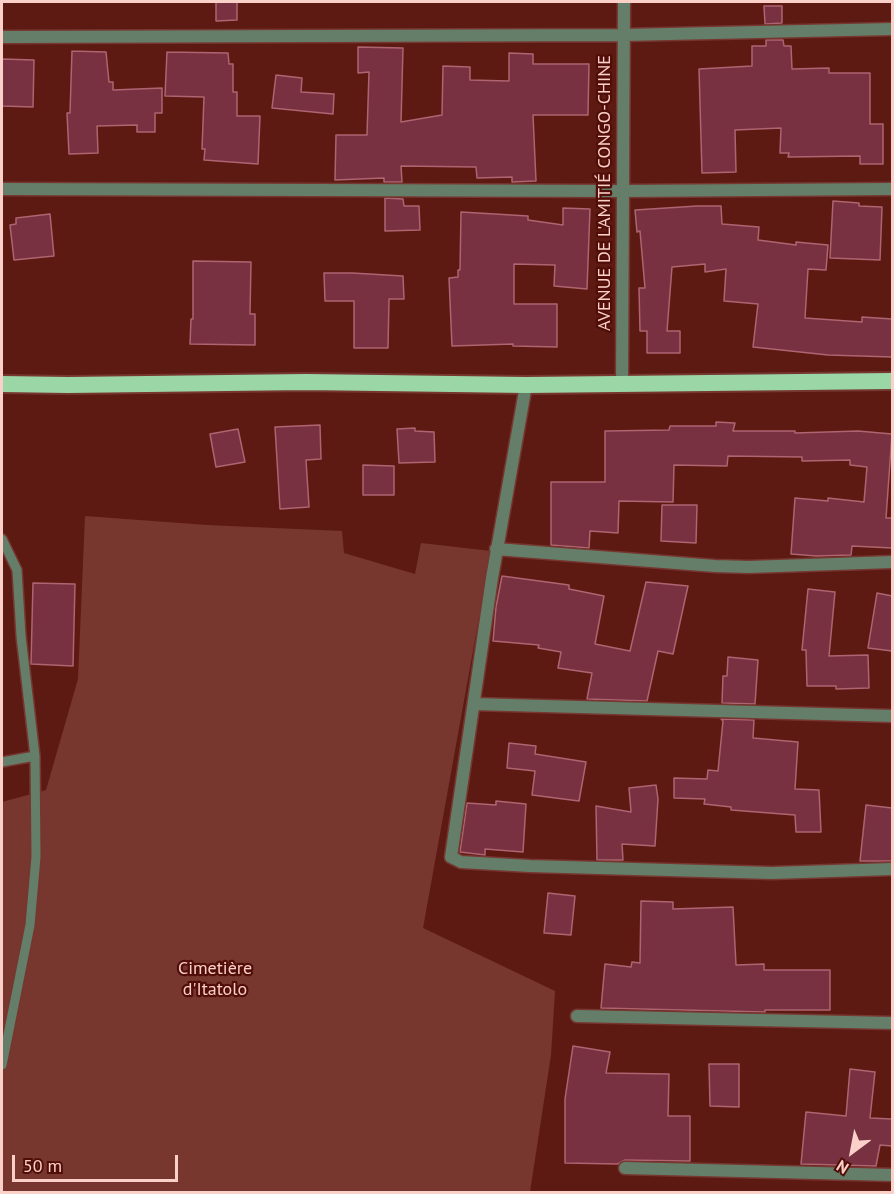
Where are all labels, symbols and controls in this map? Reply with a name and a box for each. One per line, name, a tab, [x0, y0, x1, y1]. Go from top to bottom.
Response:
street label: AVENUE DE L'AMITIÉ CONGO-CHINE	[594, 55, 616, 331]
park label: Cimetière d'Itatolo	[178, 958, 252, 1000]
north arrow	[822, 1122, 882, 1182]
scale bar	[15, 1143, 182, 1181]
text: 50 m	[23, 1154, 62, 1177]
text: N	[833, 1156, 852, 1179]

